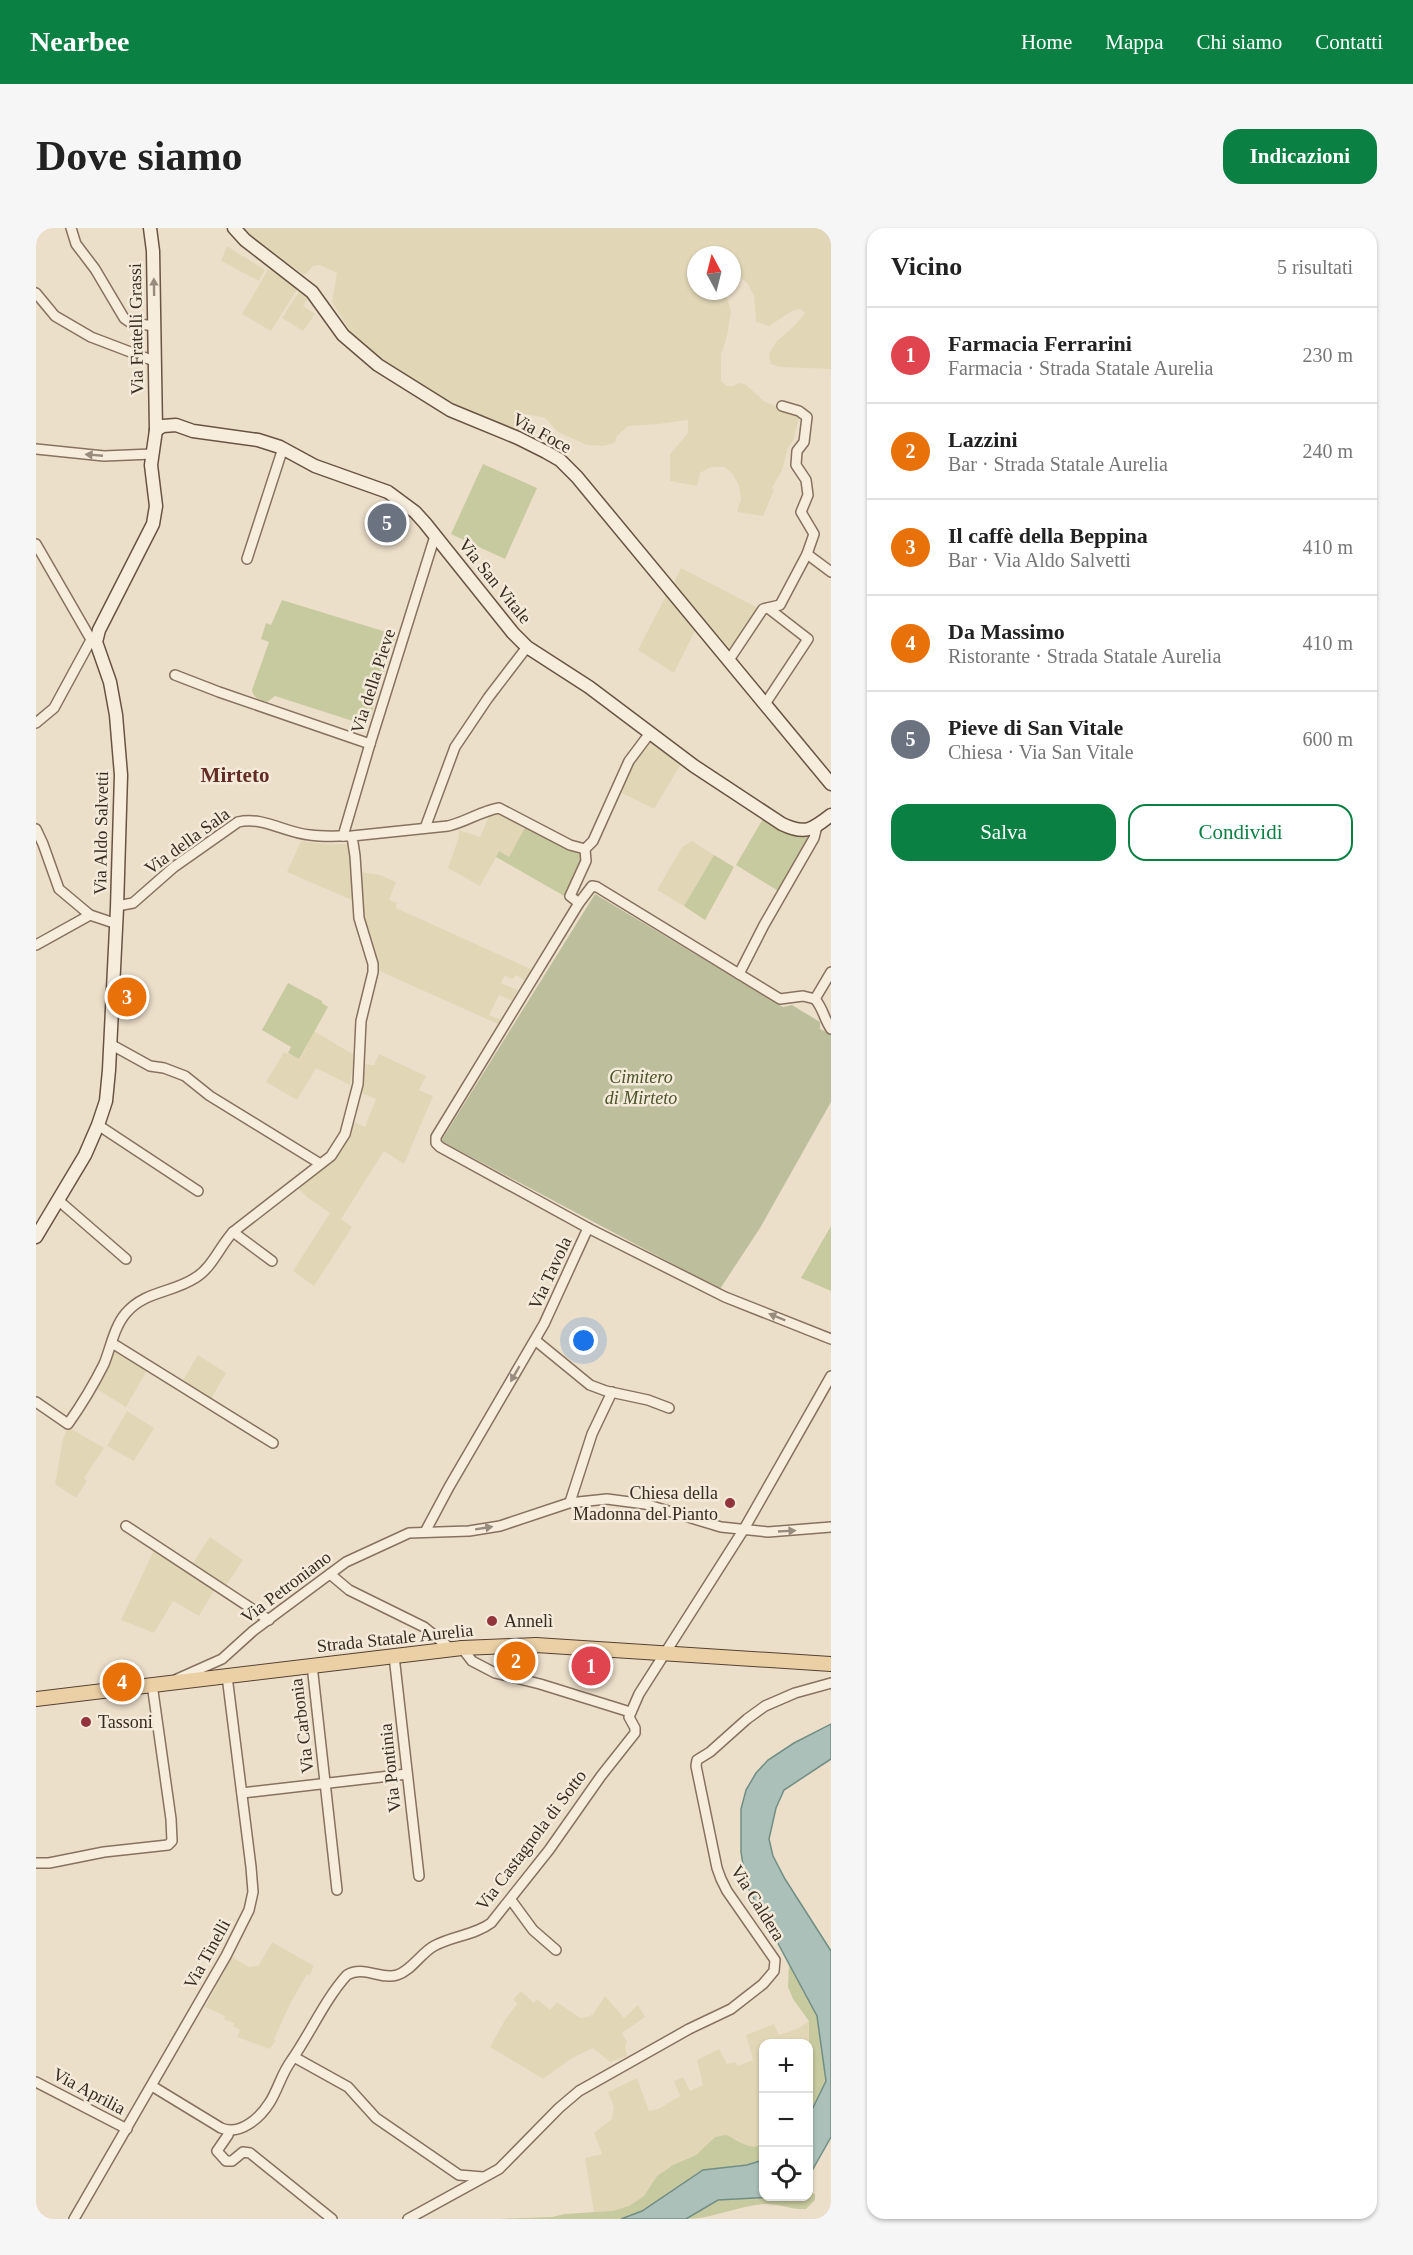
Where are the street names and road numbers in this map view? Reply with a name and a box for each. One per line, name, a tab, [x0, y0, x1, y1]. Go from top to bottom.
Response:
street label: Via Fratelli Grassi	[125, 263, 147, 395]
street label: Via Foce	[509, 409, 575, 457]
street label: Via San Vitale	[455, 534, 535, 628]
street label: Via della Pieve	[347, 626, 399, 736]
street label: Via Aldo Salvetti	[90, 771, 112, 895]
street label: Via della Sala	[141, 804, 233, 878]
street label: Via Tavola	[524, 1234, 576, 1312]
street label: Via Petroniano	[237, 1547, 335, 1627]
street label: Strada Statale Aurelia	[316, 1620, 474, 1656]
street label: Via Carbonia	[286, 1677, 318, 1775]
street label: Via Pontinia	[375, 1722, 405, 1814]
street label: Via Castagnola di Sotto	[472, 1766, 590, 1914]
street label: Via Caldera	[727, 1861, 789, 1945]
street label: Via Tinelli	[180, 1916, 234, 1992]
street label: Via Aprilia	[49, 2064, 129, 2118]

